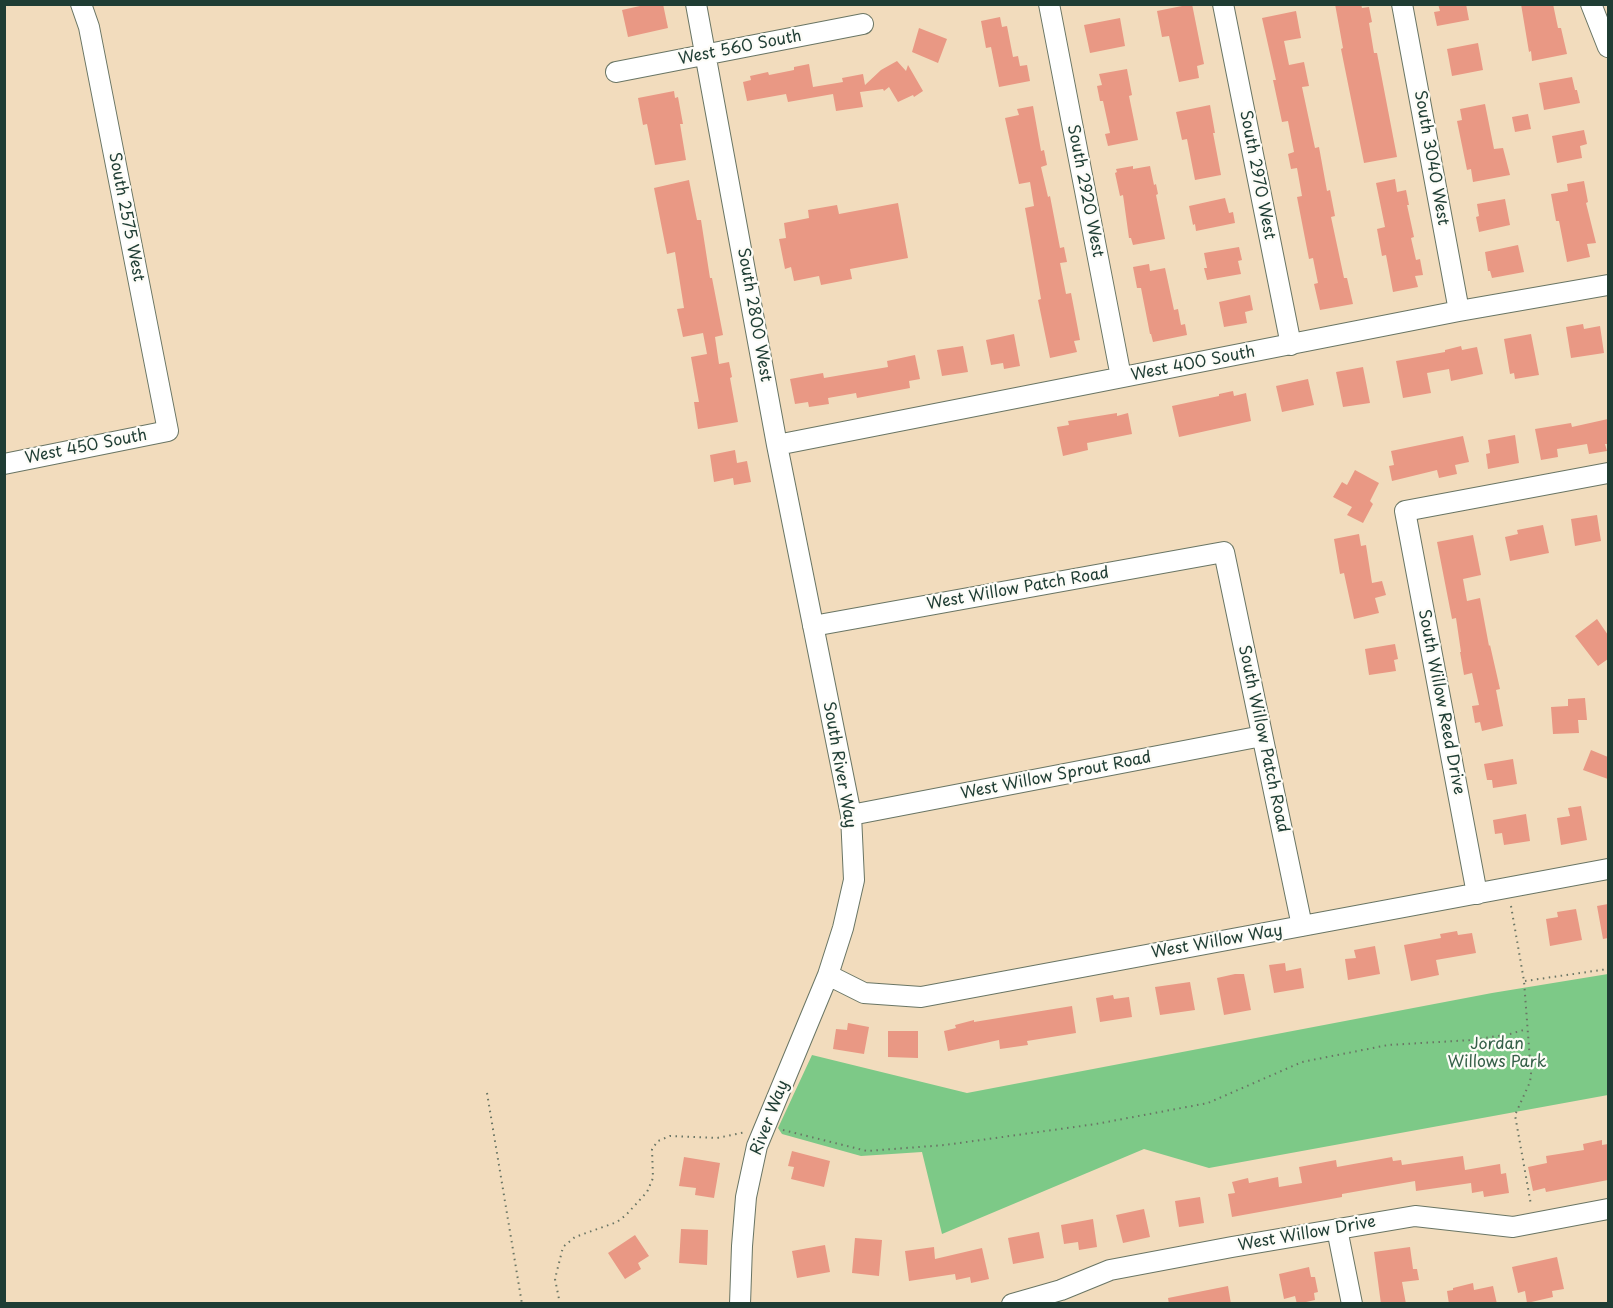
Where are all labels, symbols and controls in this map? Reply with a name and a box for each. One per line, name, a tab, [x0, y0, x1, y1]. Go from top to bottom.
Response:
street label: West 560 South	[677, 27, 803, 69]
street label: South 3040 West	[1410, 89, 1452, 227]
street label: South 2970 West	[1235, 109, 1279, 241]
street label: South 2920 West	[1063, 123, 1107, 259]
street label: South 2575 West	[104, 151, 148, 283]
street label: South 2800 West	[733, 247, 775, 383]
street label: West 400 South	[1129, 343, 1257, 385]
street label: West 450 South	[23, 426, 149, 468]
street label: West Willow Patch Road	[925, 564, 1111, 614]
street label: South Willow Reed Drive	[1414, 608, 1468, 796]
street label: South Willow Patch Road	[1234, 643, 1292, 835]
street label: South River Way	[818, 700, 860, 830]
street label: West Willow Sprout Road	[959, 748, 1153, 804]
street label: West Willow Way	[1150, 921, 1284, 963]
park label: Jordan Willows Park	[1448, 1035, 1546, 1073]
street label: River Way	[747, 1078, 793, 1158]
street label: West Willow Drive	[1237, 1212, 1377, 1256]

